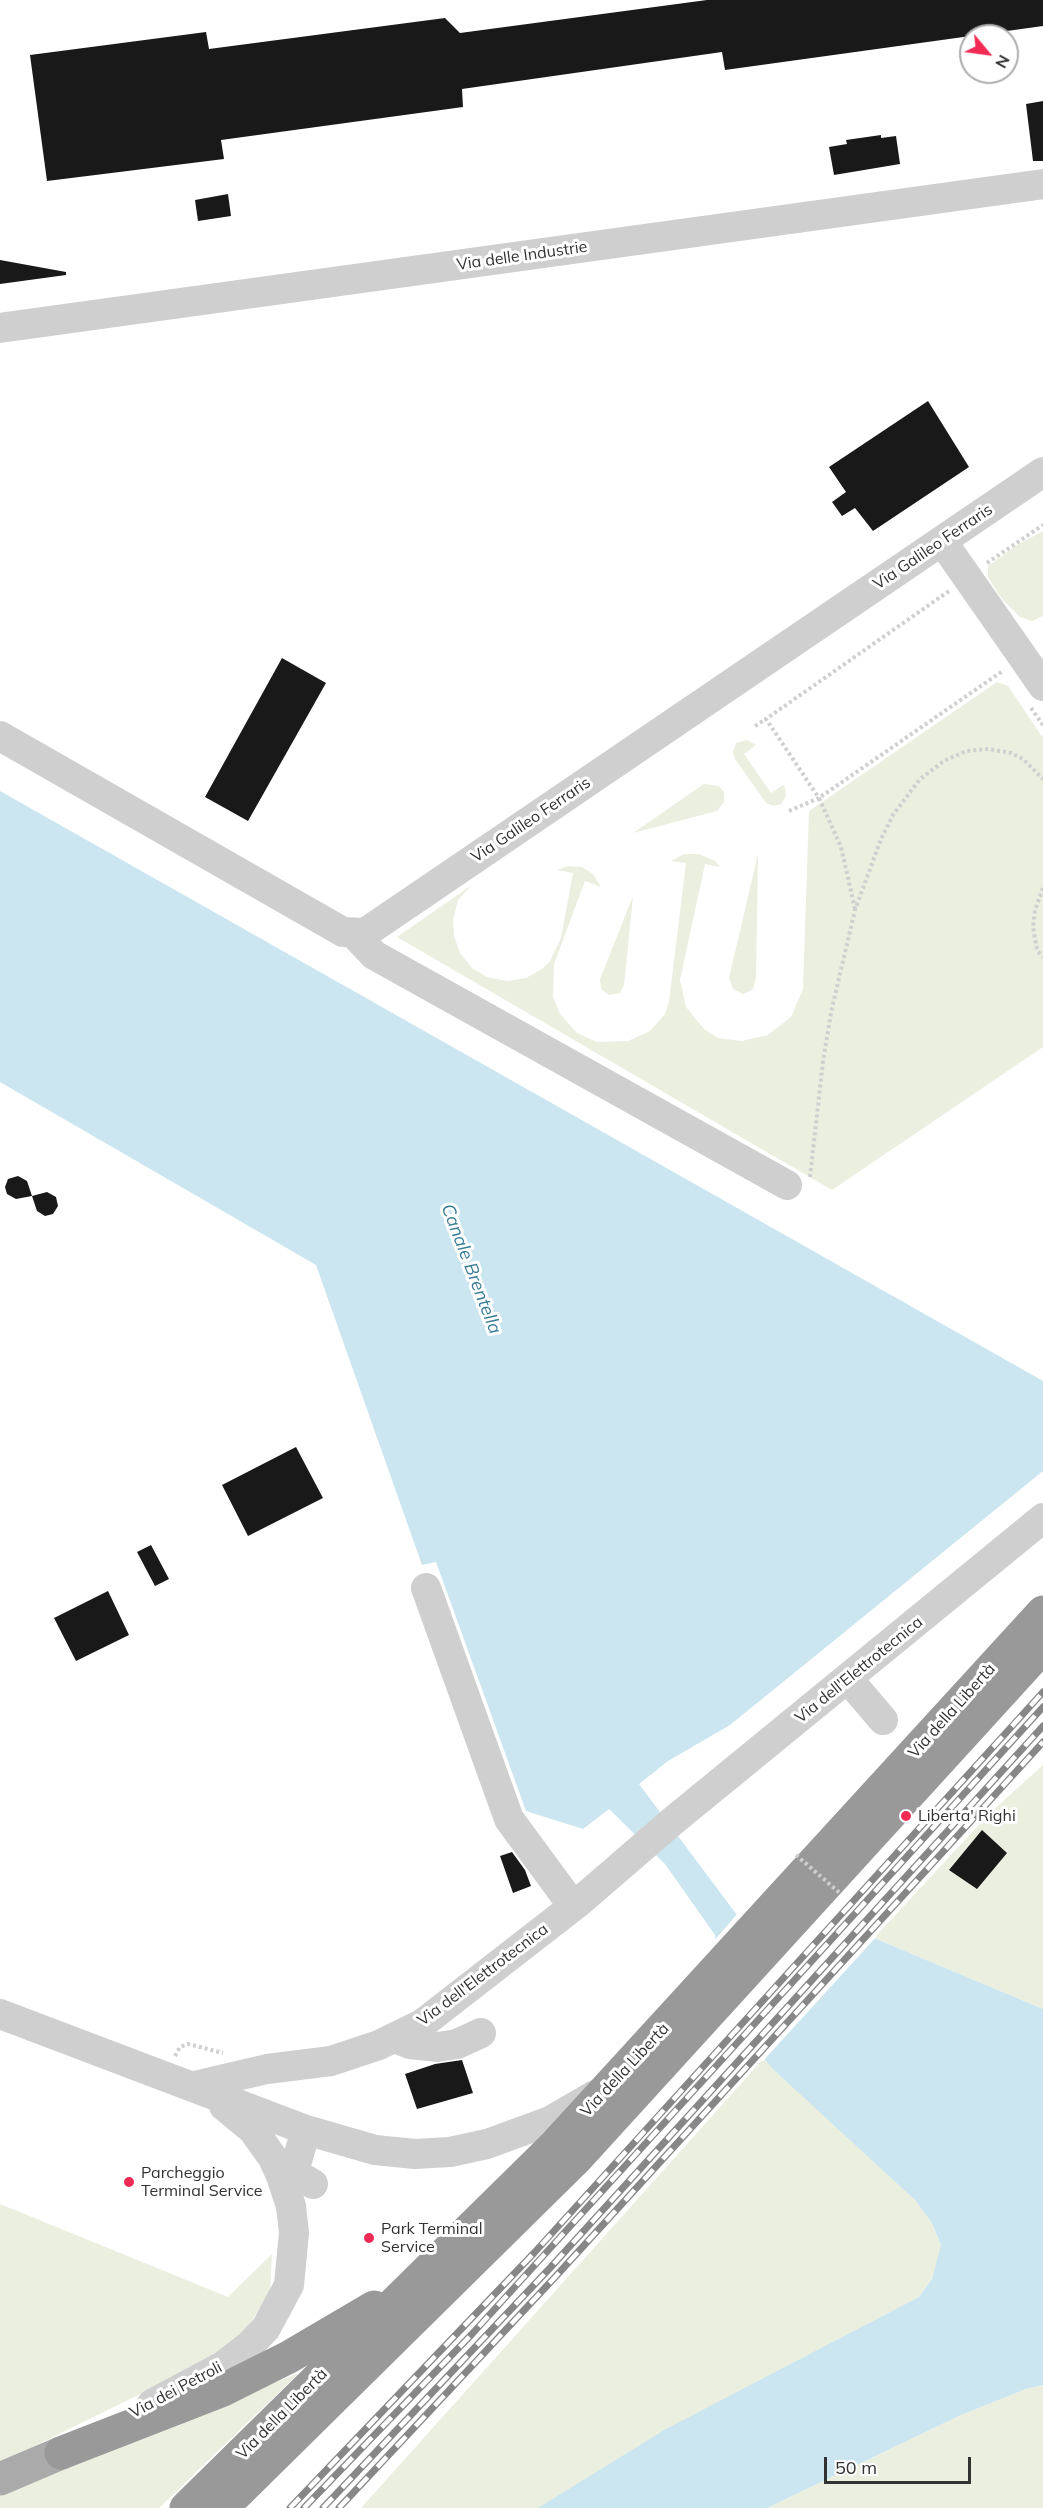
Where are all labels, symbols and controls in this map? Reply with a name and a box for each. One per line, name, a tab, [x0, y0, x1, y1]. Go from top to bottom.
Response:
north arrow	[959, 24, 1019, 84]
text: N	[991, 52, 1015, 72]
street label: Via delle Industrie	[455, 237, 589, 275]
street label: Via Galileo Ferraris	[870, 500, 996, 594]
street label: Via Galileo Ferraris	[468, 773, 594, 867]
water label: Canale Brentella	[436, 1201, 506, 1337]
street label: Via dell'Elettrotecnica	[791, 1613, 927, 1727]
street label: Via della Libertà	[904, 1660, 1000, 1762]
place label: Liberta' Righi	[918, 1806, 1016, 1826]
marker: Liberta' Righi	[899, 1809, 913, 1823]
street label: Via dell'Elettrotecnica	[414, 1920, 552, 2030]
street label: Via della Libertà	[577, 2019, 673, 2121]
place label: Parcheggio Terminal Service	[141, 2163, 262, 2201]
marker: Parcheggio Terminal Service	[122, 2175, 136, 2189]
place label: Park Terminal Service	[381, 2219, 482, 2257]
marker: Park Terminal Service	[362, 2231, 376, 2245]
street label: Via dei Petroli	[127, 2358, 225, 2422]
street label: Via della Libertà	[233, 2365, 331, 2463]
scale bar	[827, 2445, 974, 2483]
text: 50 m	[835, 2456, 877, 2479]

